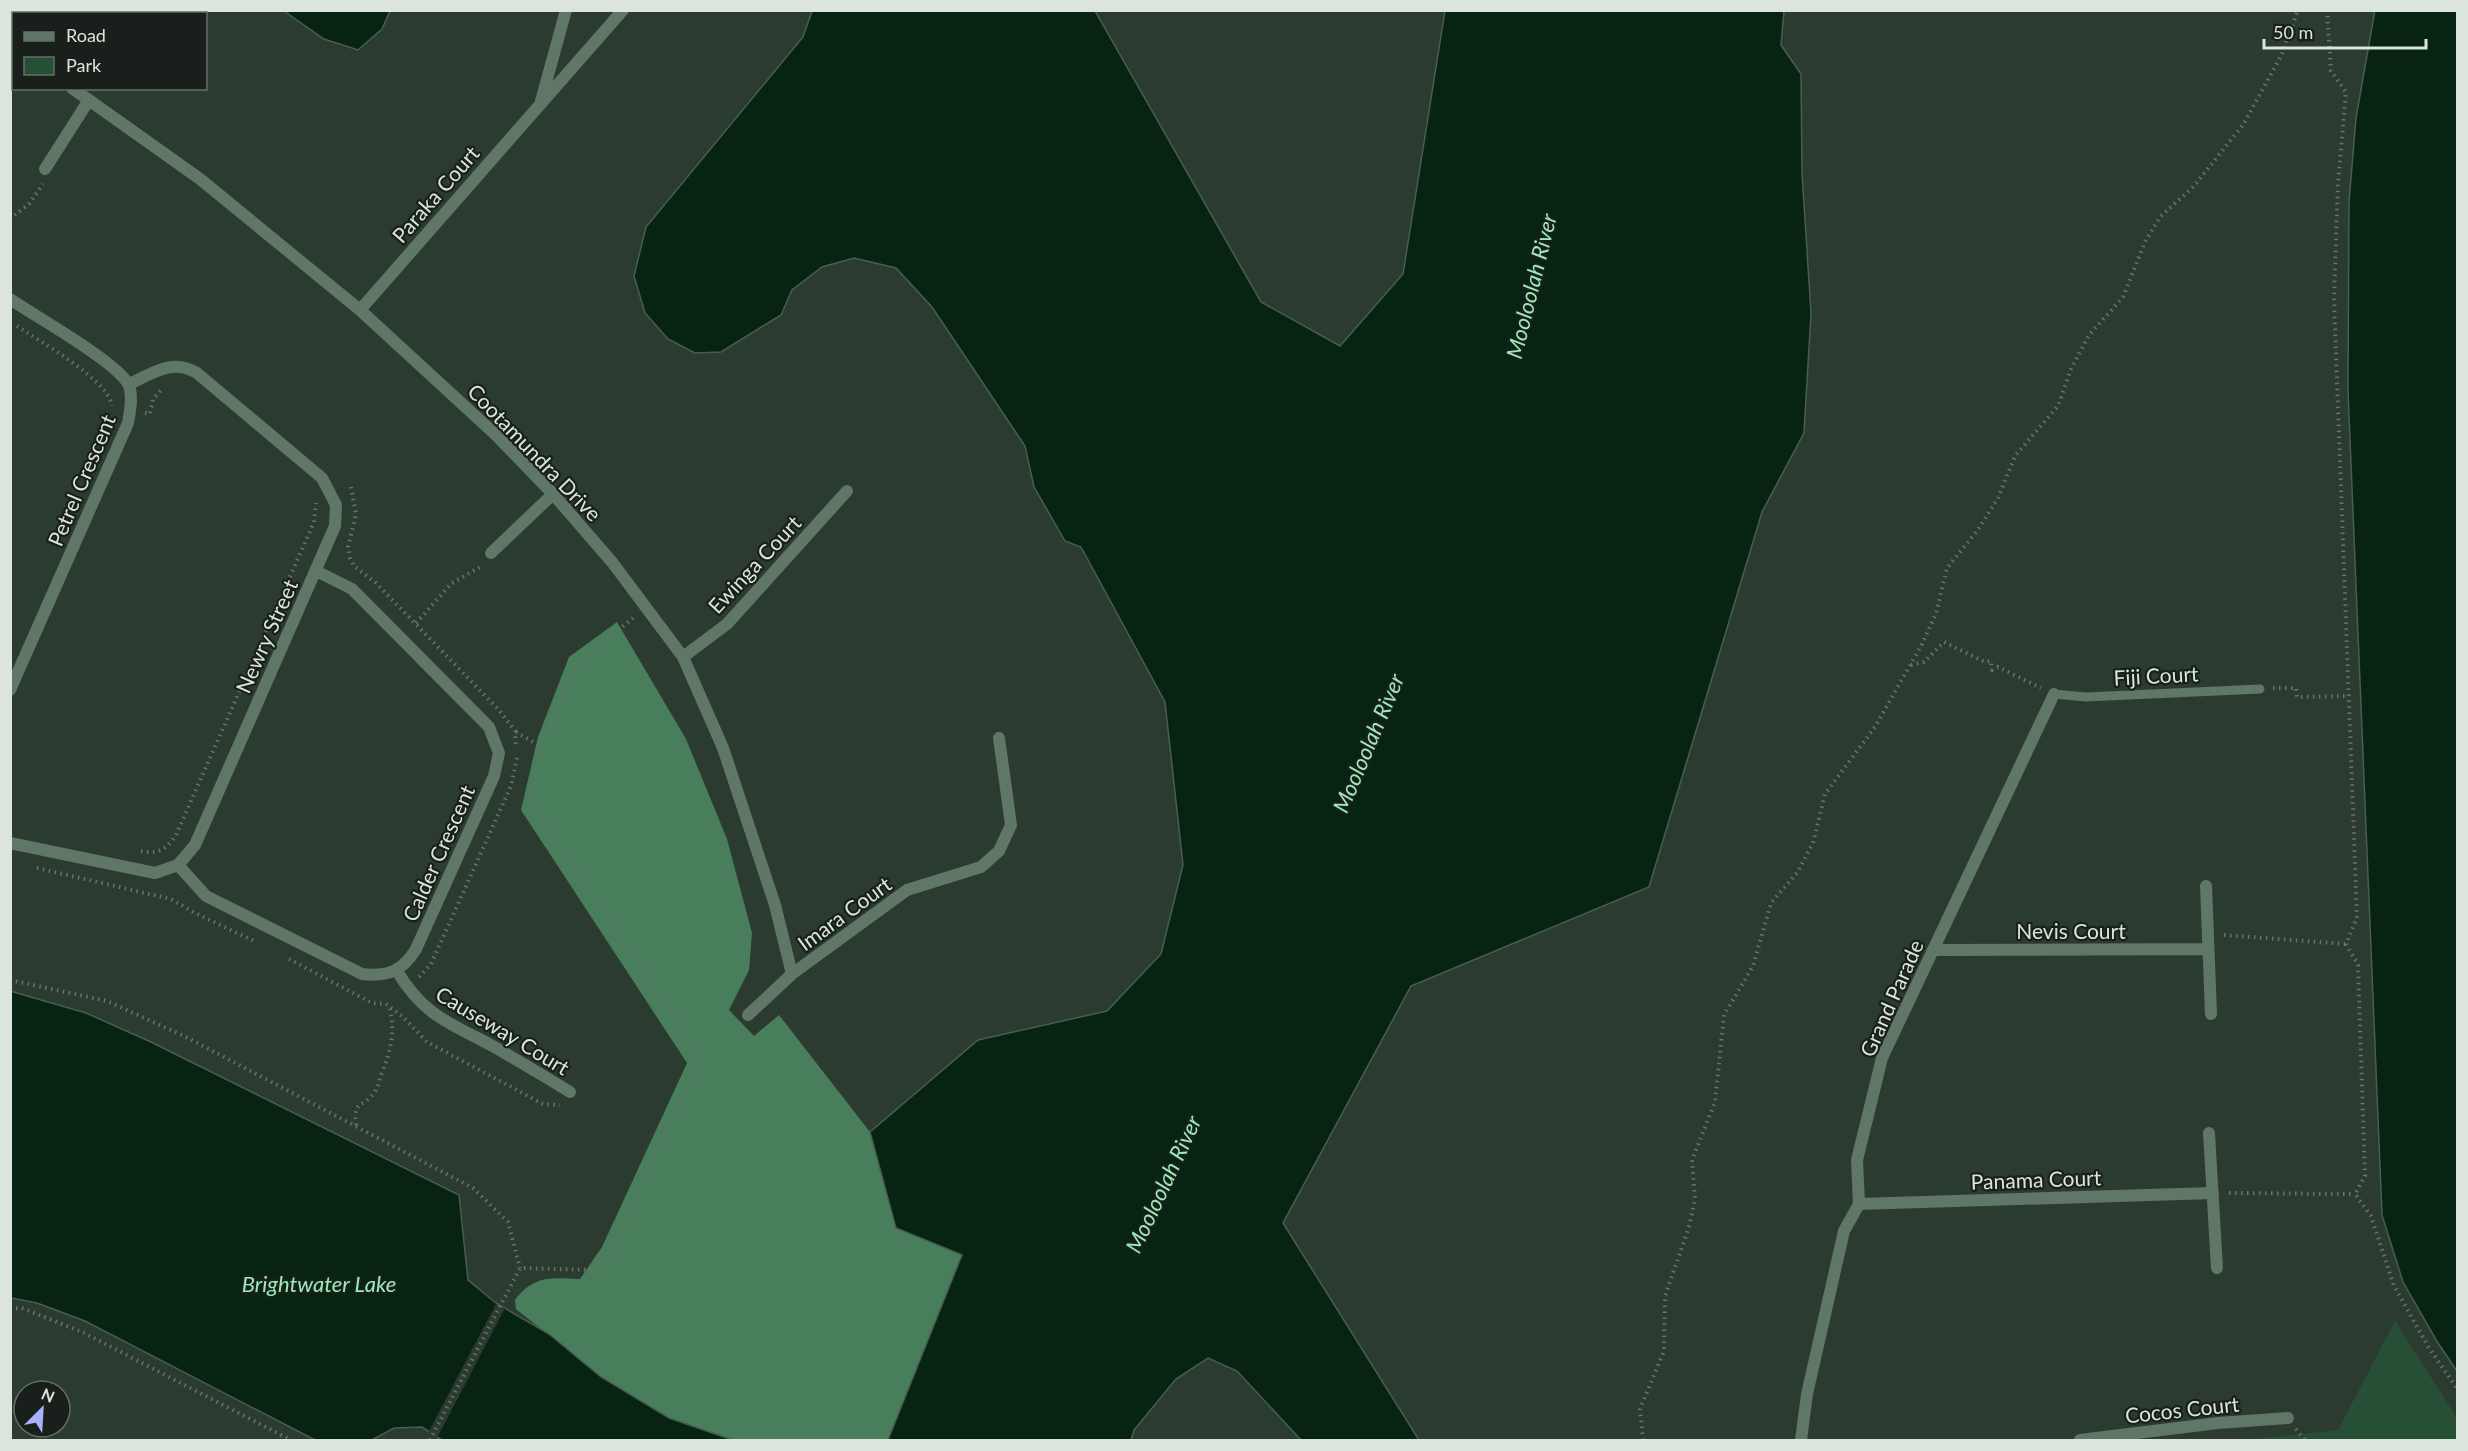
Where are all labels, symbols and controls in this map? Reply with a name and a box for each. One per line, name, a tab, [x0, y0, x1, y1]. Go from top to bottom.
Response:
legend	[12, 12, 207, 90]
scale bar	[2264, 12, 2426, 50]
text: 50 m	[2273, 21, 2313, 43]
text: Road	[66, 24, 106, 46]
text: Park	[66, 54, 102, 76]
street label: Paraka Court	[386, 140, 484, 247]
water label: Mooloolah River	[1500, 210, 1562, 361]
street label: Cootamundra Drive	[463, 378, 607, 526]
street label: Petrel Crescent	[42, 410, 120, 550]
street label: Ewinga Court	[702, 510, 806, 618]
street label: Newry Street	[230, 575, 302, 697]
street label: Fiji Court	[2113, 660, 2200, 690]
water label: Mooloolah River	[1327, 669, 1410, 817]
street label: Calder Crescent	[397, 781, 479, 925]
street label: Imara Court	[792, 870, 896, 955]
street label: Nevis Court	[2016, 918, 2126, 943]
street label: Grand Parade	[1854, 936, 1928, 1060]
street label: Causeway Court	[432, 980, 575, 1080]
water label: Mooloolah River	[1119, 1111, 1207, 1257]
street label: Panama Court	[1970, 1164, 2102, 1194]
water label: Brightwater Lake	[242, 1270, 396, 1297]
north arrow	[12, 1379, 72, 1439]
text: N	[39, 1384, 58, 1406]
street label: Cocos Court	[2124, 1391, 2241, 1427]

